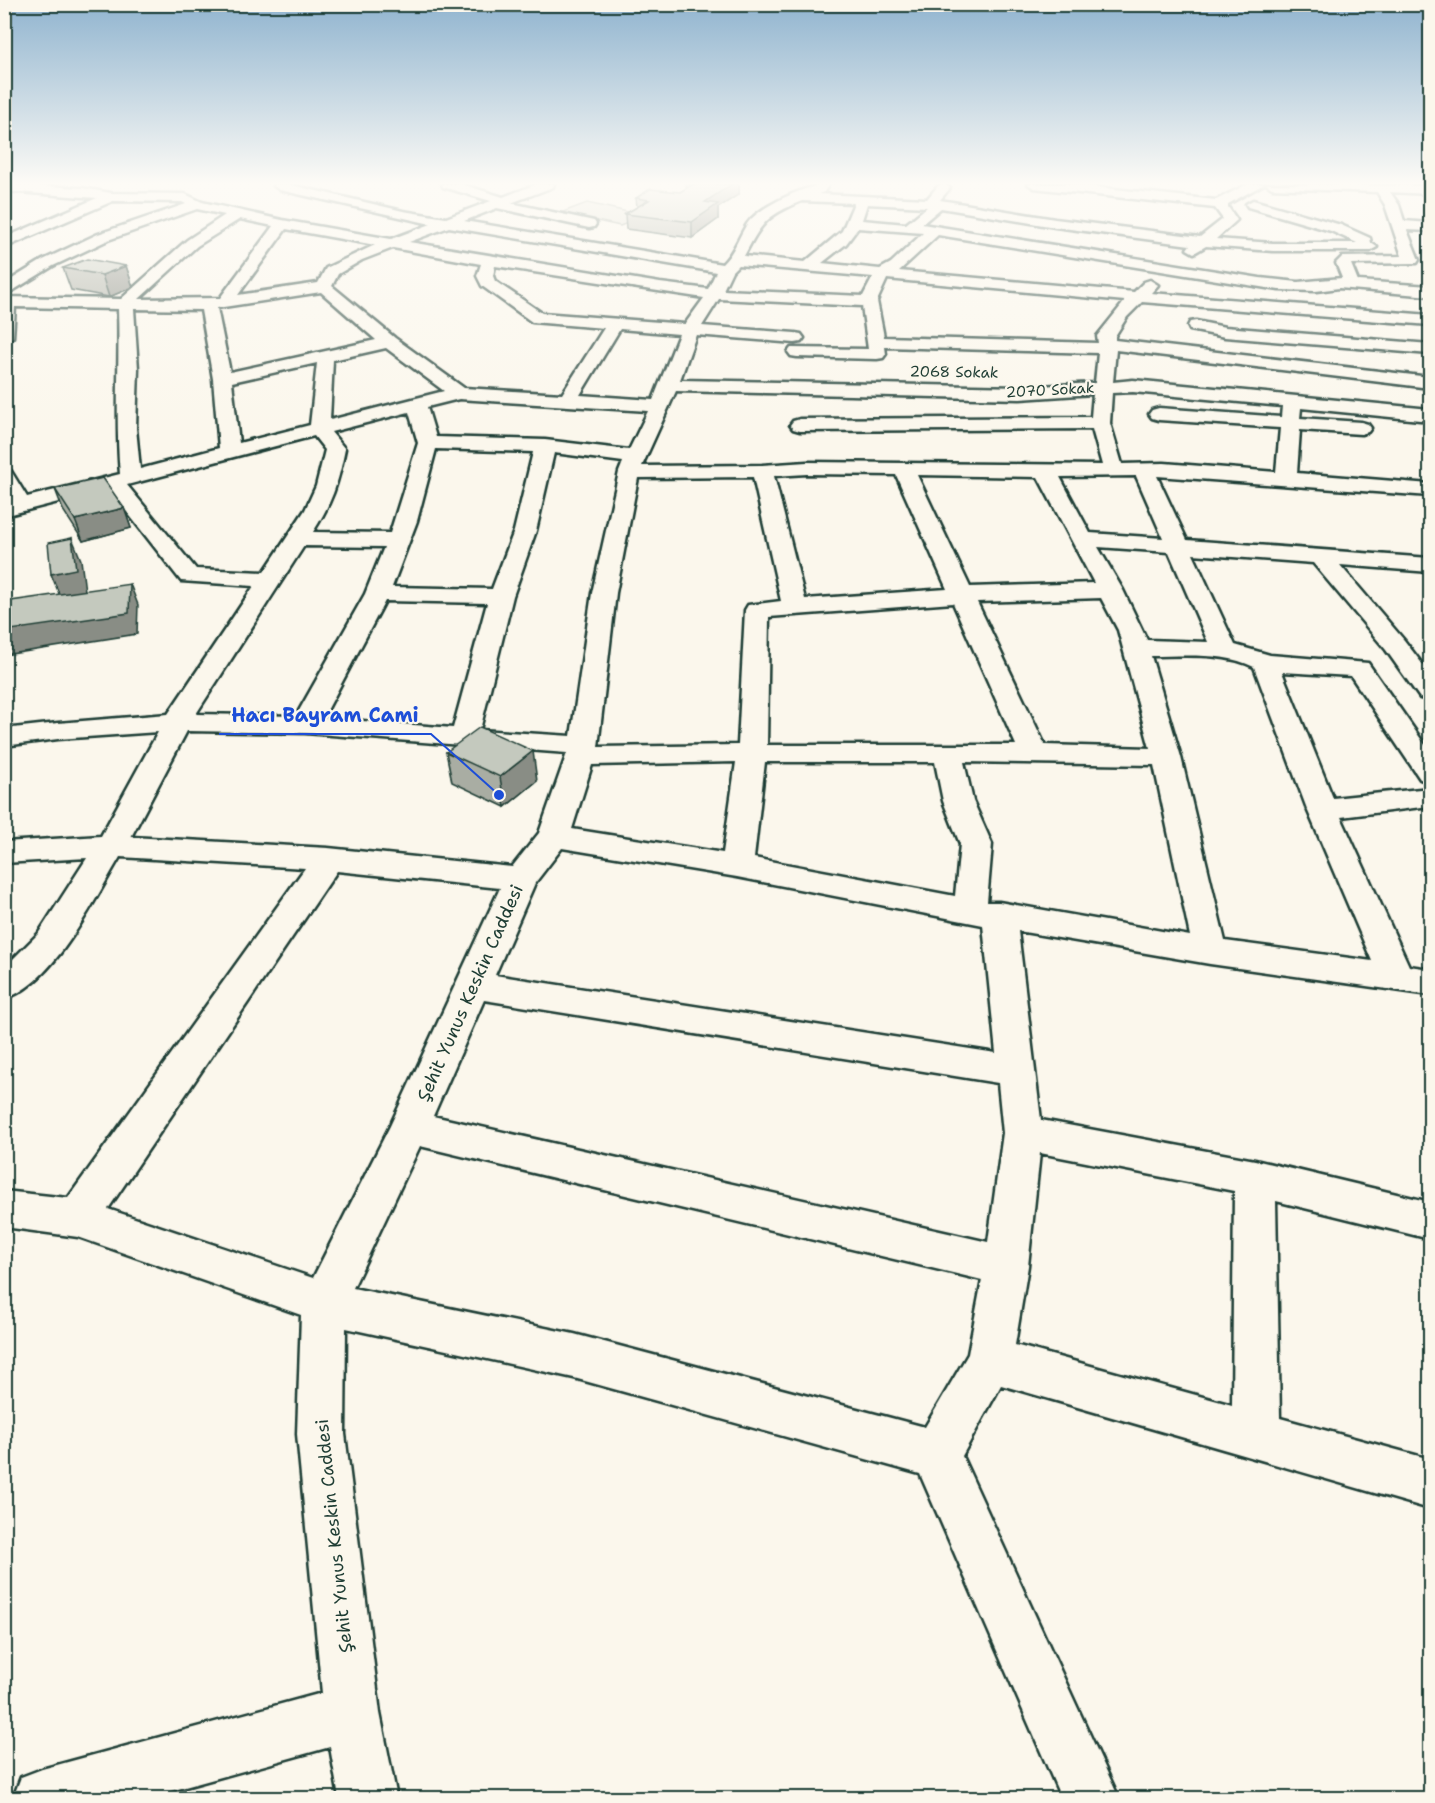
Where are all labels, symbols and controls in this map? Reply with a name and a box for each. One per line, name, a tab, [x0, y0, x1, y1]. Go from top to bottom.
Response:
street label: 2068 Sokak	[909, 361, 999, 383]
street label: 2070 Sokak	[1005, 378, 1095, 402]
callout: Hacı Bayram Cami	[219, 696, 431, 734]
text: Hacı Bayram Cami	[231, 702, 419, 728]
street label: Şehit Yunus Keskin Caddesi	[411, 881, 529, 1105]
street label: Şehit Yunus Keskin Caddesi	[310, 1418, 358, 1654]

